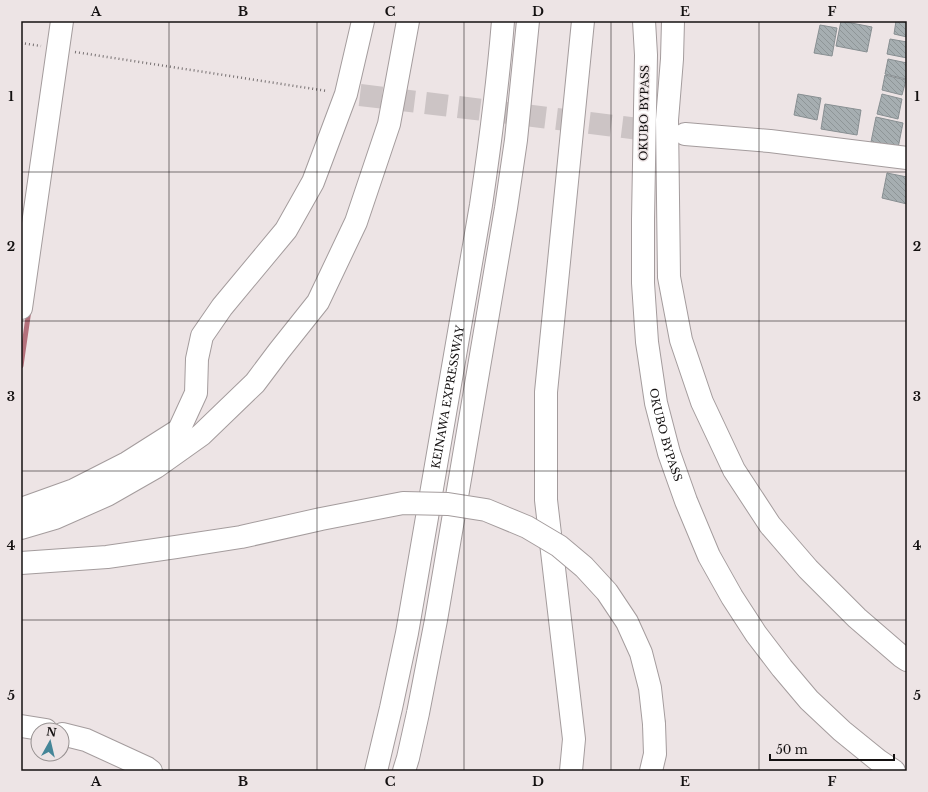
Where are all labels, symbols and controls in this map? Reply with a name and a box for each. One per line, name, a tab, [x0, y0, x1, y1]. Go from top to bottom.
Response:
text: A	[90, 3, 102, 20]
text: B	[238, 3, 248, 20]
text: C	[385, 3, 396, 20]
text: D	[532, 3, 544, 20]
text: E	[680, 3, 690, 20]
text: F	[828, 3, 837, 20]
street label: OKUBO BYPASS	[636, 65, 652, 161]
text: 1	[8, 88, 14, 105]
text: 1	[914, 88, 920, 105]
text: 2	[7, 238, 15, 255]
text: 2	[913, 238, 921, 255]
street label: KEINAWA EXPRESSWAY	[429, 323, 467, 470]
street label: OKUBO BYPASS	[647, 387, 685, 483]
text: 3	[7, 388, 15, 405]
text: 3	[913, 388, 921, 405]
text: 4	[7, 537, 16, 554]
text: 4	[913, 537, 922, 554]
text: 5	[7, 687, 15, 704]
text: 5	[913, 687, 921, 704]
north arrow	[30, 722, 70, 762]
text: N	[45, 724, 58, 740]
scale bar	[770, 736, 894, 762]
text: 50 m	[776, 742, 808, 757]
text: A	[90, 773, 102, 790]
text: B	[238, 773, 248, 790]
text: C	[385, 773, 396, 790]
text: D	[532, 773, 544, 790]
text: E	[680, 773, 690, 790]
text: F	[828, 773, 837, 790]

